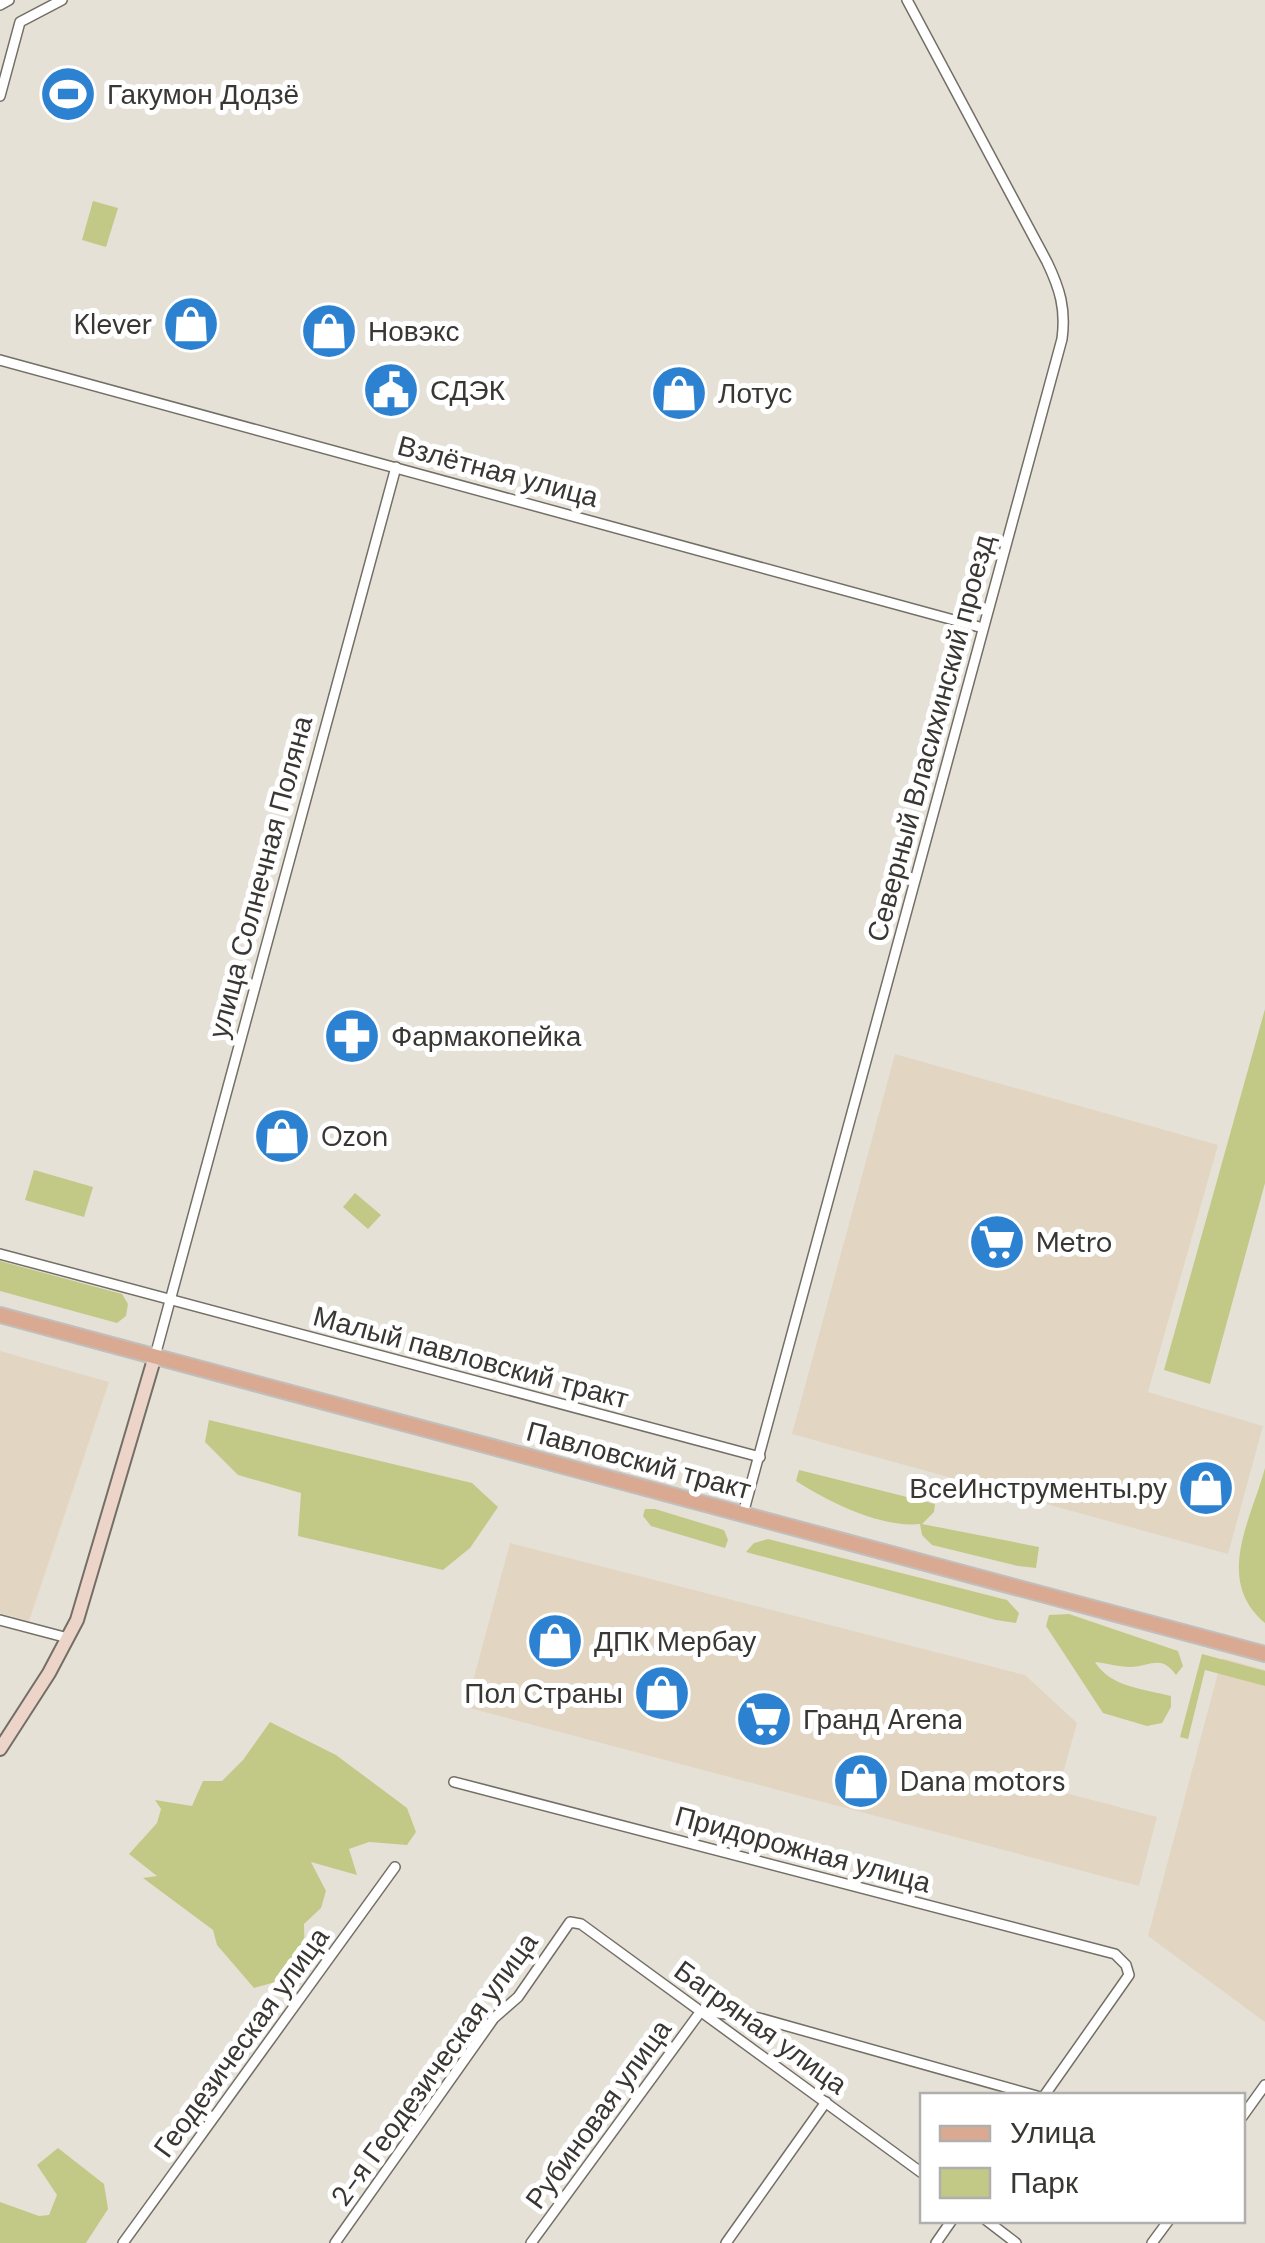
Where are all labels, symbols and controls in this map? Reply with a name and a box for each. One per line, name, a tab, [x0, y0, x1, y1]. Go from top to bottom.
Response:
sports icon: Гакумон Додзё	[38, 64, 98, 124]
place label: Гакумон Додзё	[107, 76, 299, 113]
shop icon: Klever	[161, 294, 221, 354]
shop icon: Новэкс	[299, 301, 359, 361]
place label: Klever	[74, 306, 152, 343]
place label: Новэкс	[368, 313, 460, 350]
public building icon: СДЭК	[361, 360, 421, 420]
shop icon: Лотус	[649, 363, 709, 423]
place label: СДЭК	[430, 372, 506, 409]
place label: Лотус	[718, 375, 792, 412]
street label: Взлётная улица	[393, 427, 603, 516]
street label: Северный Власихинский проезд	[858, 530, 1003, 946]
street label: улица Солнечная Поляна	[200, 712, 321, 1042]
pharmacy icon: Фармакопейка	[322, 1006, 382, 1066]
place label: Фармакопейка	[391, 1018, 582, 1055]
shop icon: Ozon	[252, 1106, 312, 1166]
place label: Ozon	[321, 1118, 388, 1155]
supermarket icon: Metro	[967, 1212, 1027, 1272]
place label: Metro	[1036, 1224, 1112, 1261]
street label: Малый павловский тракт	[309, 1298, 633, 1417]
street label: Павловский тракт	[522, 1413, 755, 1508]
shop icon: ВсеИнструменты.ру	[1176, 1458, 1236, 1518]
place label: ВсеИнструменты.ру	[909, 1470, 1167, 1507]
shop icon: ДПК Мербау	[525, 1611, 585, 1671]
place label: ДПК Мербау	[594, 1623, 756, 1660]
shop icon: Пол Страны	[632, 1663, 692, 1723]
place label: Пол Страны	[464, 1675, 623, 1712]
supermarket icon: Гранд Arena	[734, 1689, 794, 1749]
place label: Гранд Arena	[803, 1701, 963, 1738]
shop icon: Dana motors	[831, 1751, 891, 1811]
place label: Dana motors	[900, 1763, 1066, 1800]
street label: Придорожная улица	[671, 1798, 935, 1902]
street label: Геодезическая улица	[145, 1920, 338, 2165]
street label: 2-я Геодезическая улица	[323, 1925, 547, 2214]
street label: Багряная улица	[667, 1952, 855, 2103]
street label: Рубиновая улица	[517, 2012, 680, 2216]
legend	[920, 2093, 1245, 2223]
text: Улица	[1010, 2113, 1095, 2152]
text: Парк	[1010, 2163, 1079, 2202]

